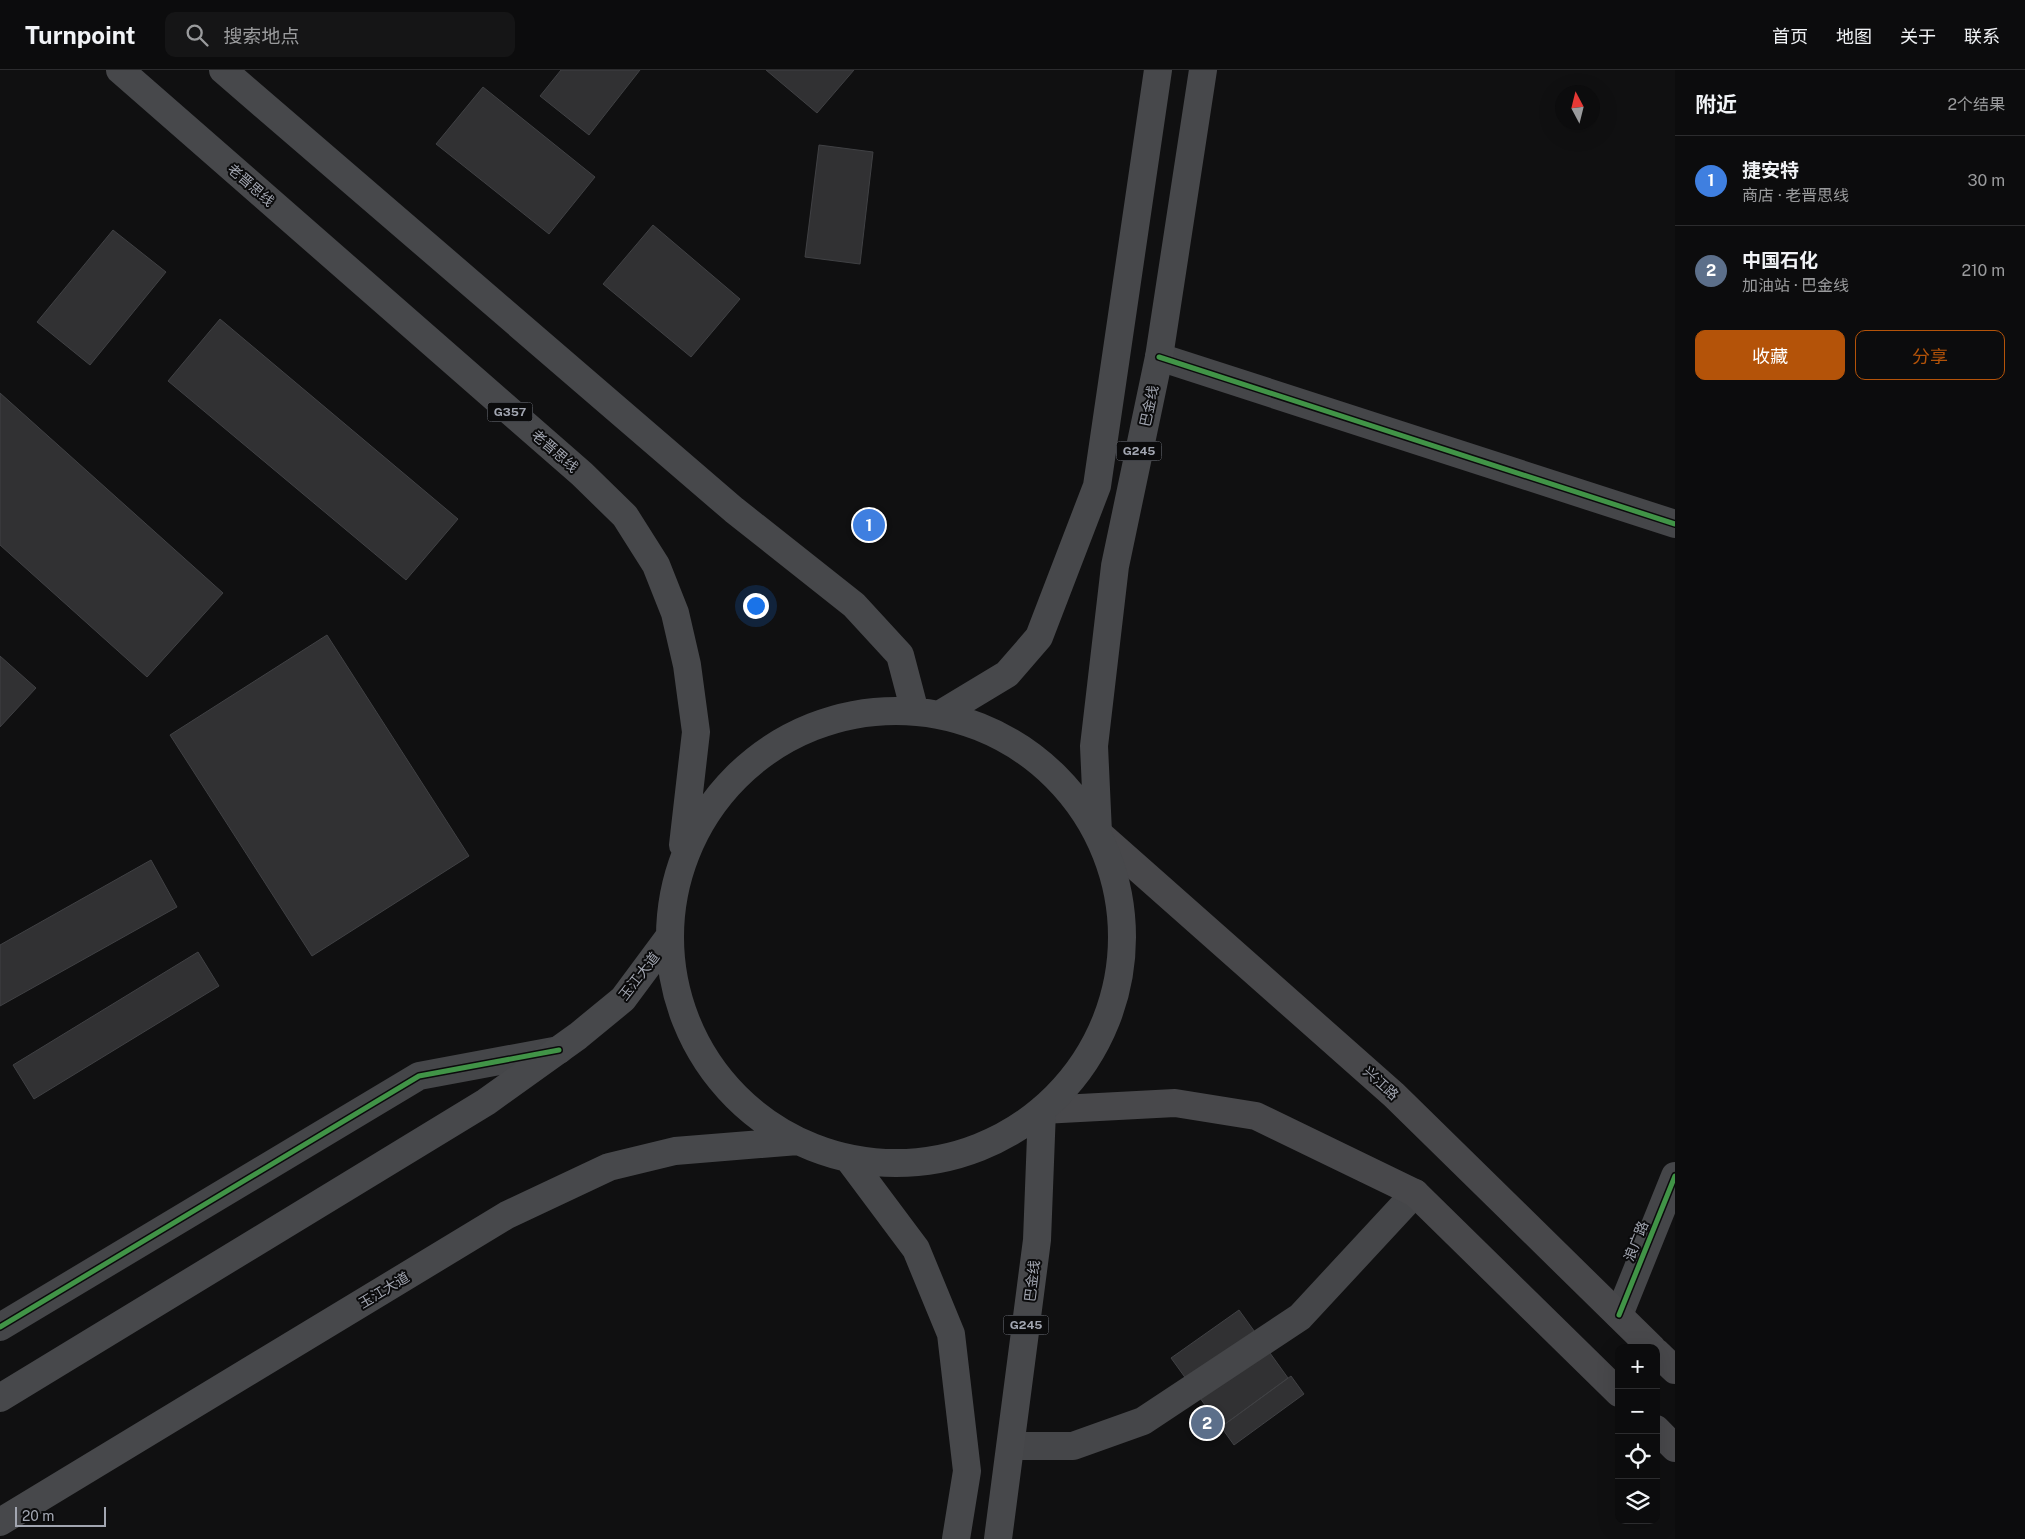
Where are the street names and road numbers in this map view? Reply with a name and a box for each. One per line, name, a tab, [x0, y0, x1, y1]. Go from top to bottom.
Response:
street label: 老晋思线	[225, 161, 277, 209]
street label: 巴金线	[1137, 384, 1161, 428]
road number: G357	[488, 402, 532, 422]
street label: 老晋思线	[529, 427, 581, 475]
road number: G245	[1116, 442, 1162, 461]
street label: 玉江大道	[615, 949, 663, 1003]
street label: 兴江路	[1360, 1063, 1402, 1103]
street label: 浪广路	[1621, 1219, 1651, 1263]
street label: 巴金线	[1022, 1259, 1042, 1303]
street label: 玉江大道	[356, 1269, 412, 1311]
road number: G245	[1004, 1316, 1048, 1334]

